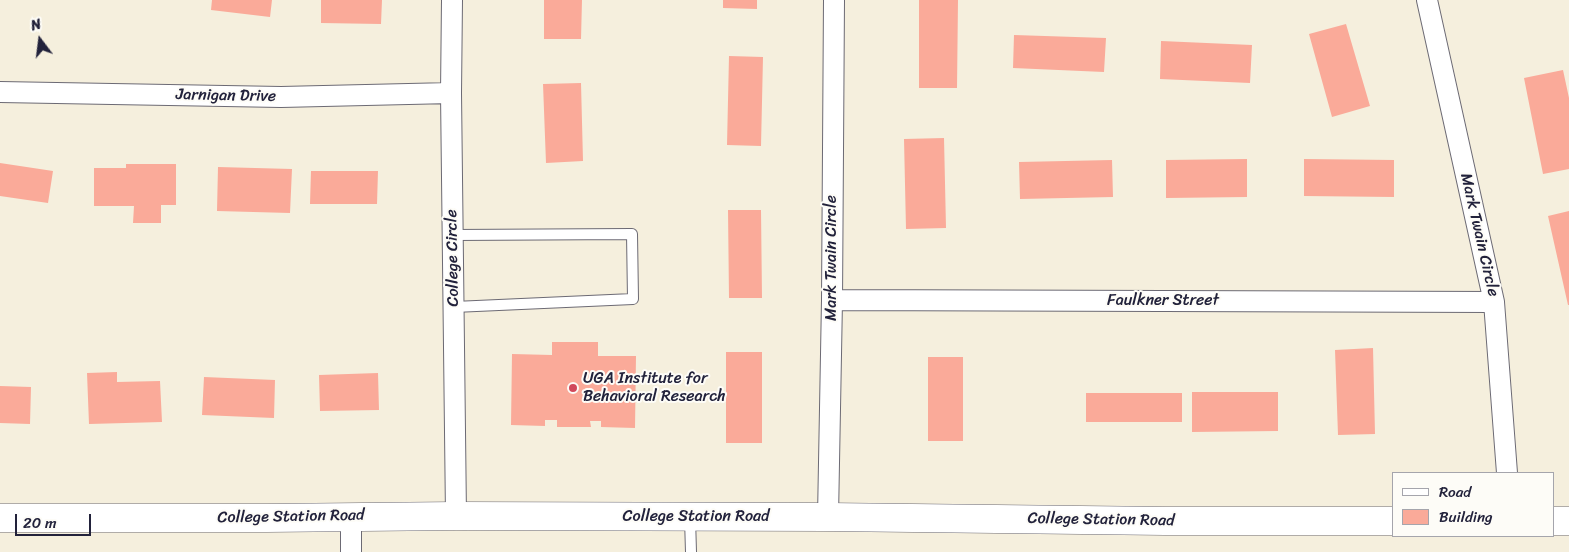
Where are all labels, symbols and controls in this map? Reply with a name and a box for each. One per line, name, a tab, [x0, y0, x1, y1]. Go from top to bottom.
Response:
text: N	[28, 12, 44, 38]
north arrow	[15, 15, 65, 65]
street label: Jarnigan Drive	[176, 86, 276, 106]
street label: Mark Twain Circle	[1455, 172, 1503, 298]
street label: Mark Twain Circle	[822, 195, 842, 321]
street label: College Circle	[443, 209, 463, 307]
street label: Faulkner Street	[1107, 291, 1219, 311]
place label: UGA Institute for Behavioral Research	[583, 369, 726, 407]
marker: UGA Institute for Behavioral Research	[567, 382, 579, 394]
legend	[1392, 472, 1554, 537]
text: Road	[1439, 479, 1471, 505]
scale bar	[18, 504, 94, 536]
text: Building	[1439, 504, 1493, 530]
street label: College Station Road	[217, 506, 365, 528]
street label: College Station Road	[623, 507, 769, 527]
street label: College Station Road	[1027, 509, 1175, 531]
text: 20 m	[23, 510, 57, 536]

